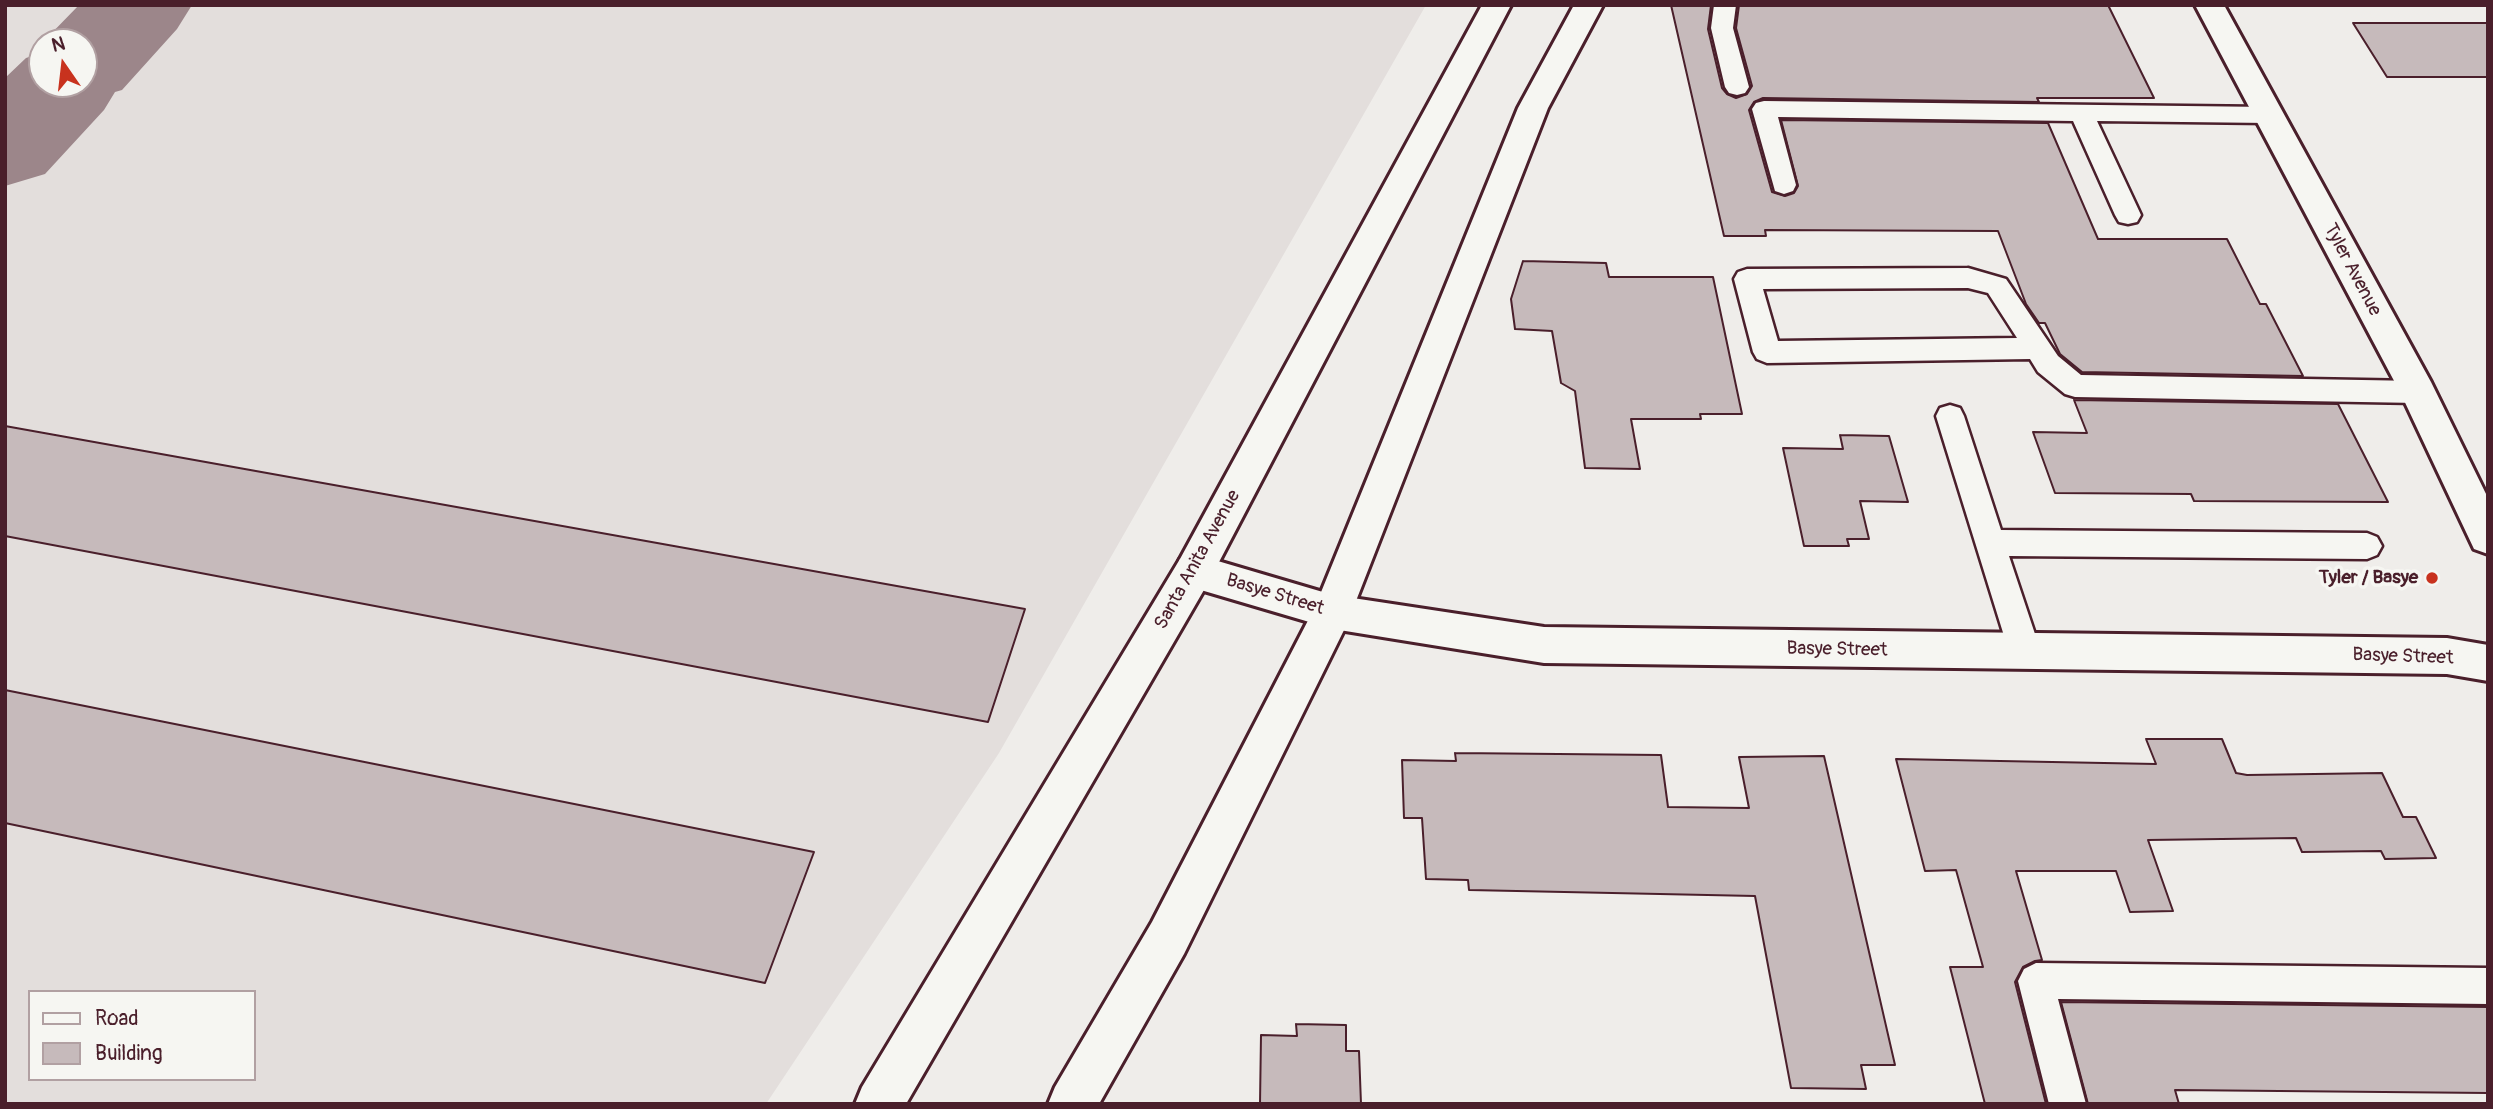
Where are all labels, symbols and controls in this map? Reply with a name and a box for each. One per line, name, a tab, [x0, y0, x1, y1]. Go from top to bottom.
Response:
north arrow	[28, 28, 98, 98]
text: N	[49, 31, 68, 58]
street label: Tyler Avenue	[2318, 220, 2386, 320]
street label: Santa Anita Avenue	[1150, 486, 1246, 634]
place label: Tyler / Basye	[2319, 567, 2418, 589]
street label: Basye Street	[1223, 569, 1327, 621]
marker: Tyler / Basye	[2424, 570, 2440, 586]
street label: Basye Street	[1786, 638, 1888, 662]
street label: Basye Street	[2352, 644, 2454, 670]
legend	[28, 990, 256, 1081]
text: Road	[95, 1005, 139, 1032]
text: Building	[95, 1040, 162, 1067]

